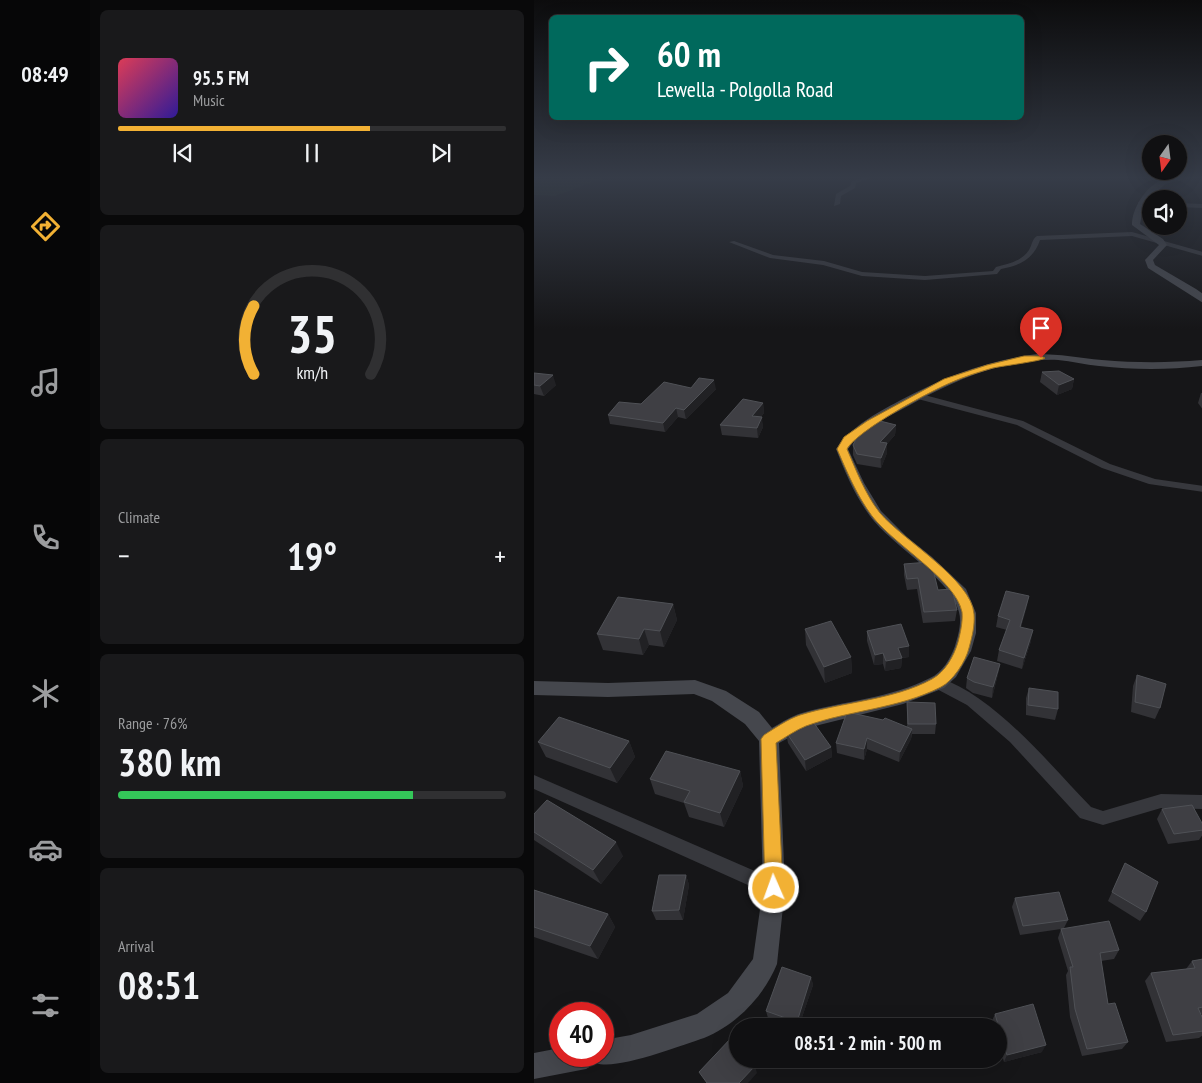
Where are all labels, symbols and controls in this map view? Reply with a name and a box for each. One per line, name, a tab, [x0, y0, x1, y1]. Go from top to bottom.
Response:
text: 60 m	[657, 31, 721, 77]
icon: right	[574, 35, 639, 100]
text: 08:49	[21, 60, 69, 88]
text: 95.5 FM	[193, 66, 249, 90]
text: Lewella - Polgolla Road	[657, 75, 833, 103]
text: Music	[193, 90, 225, 110]
north arrow	[1142, 135, 1186, 180]
map controls	[1142, 135, 1187, 235]
icon: previous	[169, 139, 197, 167]
icon: pause	[298, 139, 326, 167]
icon: next	[427, 139, 455, 167]
button: sound	[1142, 190, 1187, 235]
icon: directions	[28, 209, 63, 244]
text: 35	[287, 300, 337, 367]
pin	[1020, 307, 1062, 358]
icon: arrive	[1027, 314, 1055, 342]
text: km/h	[296, 361, 328, 384]
icon: music	[28, 365, 63, 400]
text: Climate	[118, 507, 160, 527]
icon: phone	[28, 520, 63, 555]
text: 19°	[287, 531, 337, 580]
text: −	[118, 537, 130, 574]
text: +	[494, 537, 506, 574]
icon: climate	[28, 676, 63, 711]
text: Range · 76%	[118, 713, 187, 733]
text: 380 km	[118, 737, 221, 786]
icon: car	[28, 832, 63, 867]
position arrow	[747, 861, 799, 913]
text: Arrival	[118, 936, 154, 956]
text: 08:51	[118, 960, 200, 1009]
icon: filters	[28, 988, 63, 1023]
speed limit sign: 40	[549, 1002, 614, 1067]
text: 08:51 · 2 min · 500 m	[795, 1031, 941, 1055]

